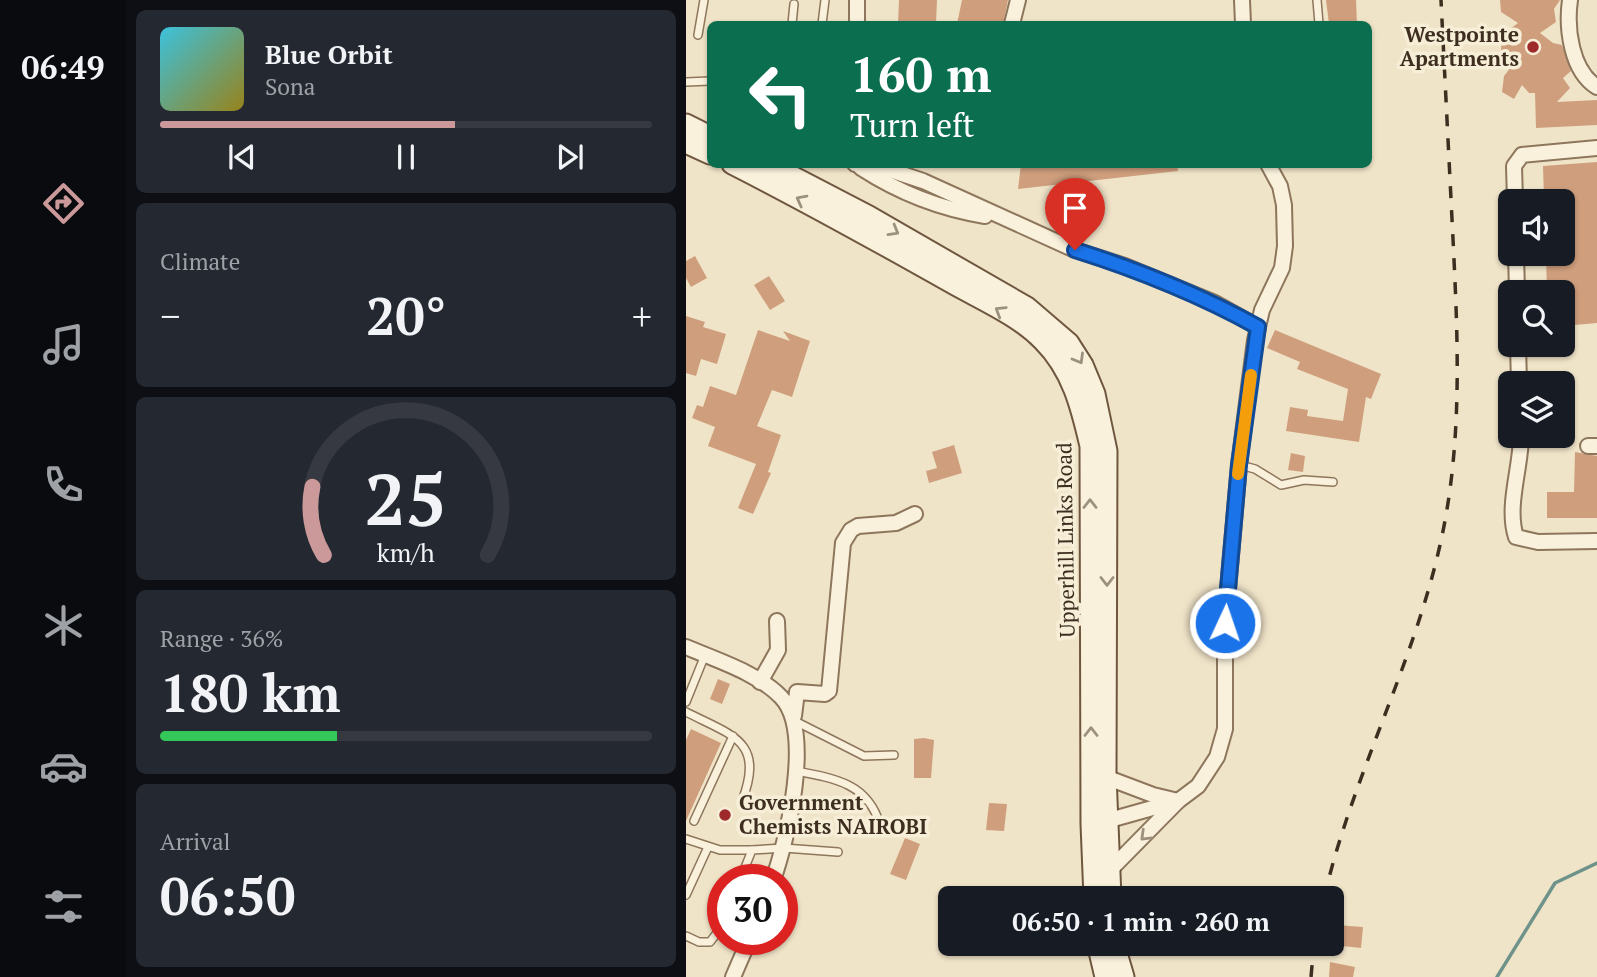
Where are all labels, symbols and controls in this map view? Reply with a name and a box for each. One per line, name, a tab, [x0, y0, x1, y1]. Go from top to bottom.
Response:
place label: Westpointe Apartments	[1400, 20, 1519, 72]
text: Blue Orbit	[265, 37, 393, 71]
marker: Westpointe Apartments	[1525, 39, 1541, 55]
text: 160 m	[850, 41, 992, 106]
text: 06:49	[21, 46, 105, 88]
icon: left	[735, 49, 826, 140]
text: Sona	[265, 71, 315, 102]
text: Turn left	[850, 104, 974, 146]
icon: previous	[223, 138, 261, 176]
icon: pause	[387, 138, 425, 176]
icon: next	[551, 138, 589, 176]
pin	[1045, 178, 1105, 250]
icon: directions	[39, 179, 88, 228]
icon: arrive	[1056, 189, 1094, 227]
map controls	[1498, 189, 1575, 448]
button: sound	[1498, 189, 1575, 266]
one-way arrow	[796, 195, 809, 208]
one-way arrow	[886, 222, 899, 235]
text: Climate	[160, 246, 240, 277]
button: search	[1498, 280, 1575, 357]
text: 20°	[366, 281, 446, 350]
text: −	[160, 291, 180, 341]
text: +	[632, 291, 652, 341]
one-way arrow	[995, 307, 1008, 320]
icon: music	[39, 320, 88, 369]
one-way arrow	[1071, 351, 1084, 364]
button: layers	[1498, 371, 1575, 448]
street label: Upperhill Links Road	[1049, 442, 1081, 638]
text: 25	[365, 449, 447, 546]
icon: phone	[39, 460, 88, 509]
one-way arrow	[1082, 498, 1098, 509]
text: km/h	[377, 535, 435, 568]
one-way arrow	[1099, 577, 1115, 587]
position arrow	[1188, 586, 1262, 660]
icon: climate	[39, 601, 88, 650]
text: Range · 36%	[160, 623, 283, 654]
text: 180 km	[160, 658, 341, 727]
one-way arrow	[1083, 726, 1099, 736]
icon: car	[39, 742, 88, 791]
place label: Government Chemists NAIROBI	[739, 788, 927, 840]
marker: Government Chemists NAIROBI	[717, 807, 733, 823]
text: Arrival	[160, 826, 231, 857]
one-way arrow	[1140, 827, 1153, 840]
text: 06:50	[160, 861, 295, 930]
speed limit sign: 30	[707, 864, 798, 955]
icon: filters	[39, 882, 88, 931]
text: 06:50 · 1 min · 260 m	[1012, 904, 1270, 938]

